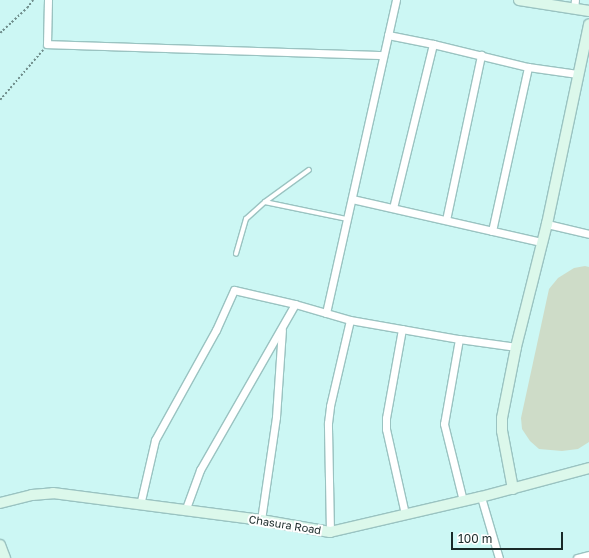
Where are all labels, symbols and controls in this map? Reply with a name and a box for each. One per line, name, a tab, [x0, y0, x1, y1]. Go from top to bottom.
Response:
street label: Chasura Road	[248, 513, 322, 537]
scale bar	[453, 524, 565, 550]
text: 100 m	[458, 531, 492, 546]

